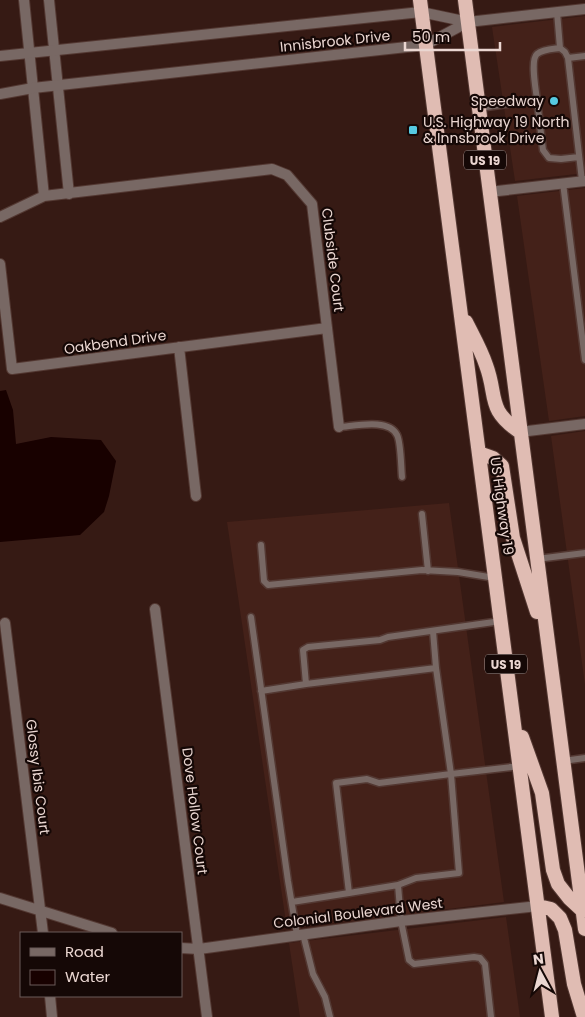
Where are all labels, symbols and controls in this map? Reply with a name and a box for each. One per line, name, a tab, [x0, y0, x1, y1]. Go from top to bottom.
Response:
scale bar	[405, 20, 500, 52]
street label: Innisbrook Drive	[279, 25, 391, 57]
text: 50 m	[412, 26, 450, 47]
place label: Speedway	[471, 91, 544, 111]
marker: Speedway	[548, 95, 560, 107]
place label: U.S. Highway 19 North & Innsbrook Drive	[423, 112, 570, 148]
marker: U.S. Highway 19 North & Innsbrook Drive	[407, 124, 419, 136]
road number: US 19	[464, 150, 506, 170]
street label: Clubside Court	[317, 207, 349, 313]
street label: Oakbend Drive	[63, 325, 168, 359]
street label: US Highway 19	[485, 456, 519, 556]
road number: US 19	[485, 654, 527, 674]
street label: Glossy Ibis Court	[21, 718, 55, 836]
street label: Dove Hollow Court	[177, 746, 213, 876]
street label: Colonial Boulevard West	[272, 893, 444, 933]
legend	[20, 932, 182, 997]
text: Road	[65, 941, 104, 962]
north arrow	[515, 947, 565, 997]
text: N	[532, 949, 545, 970]
text: Water	[65, 966, 111, 987]

